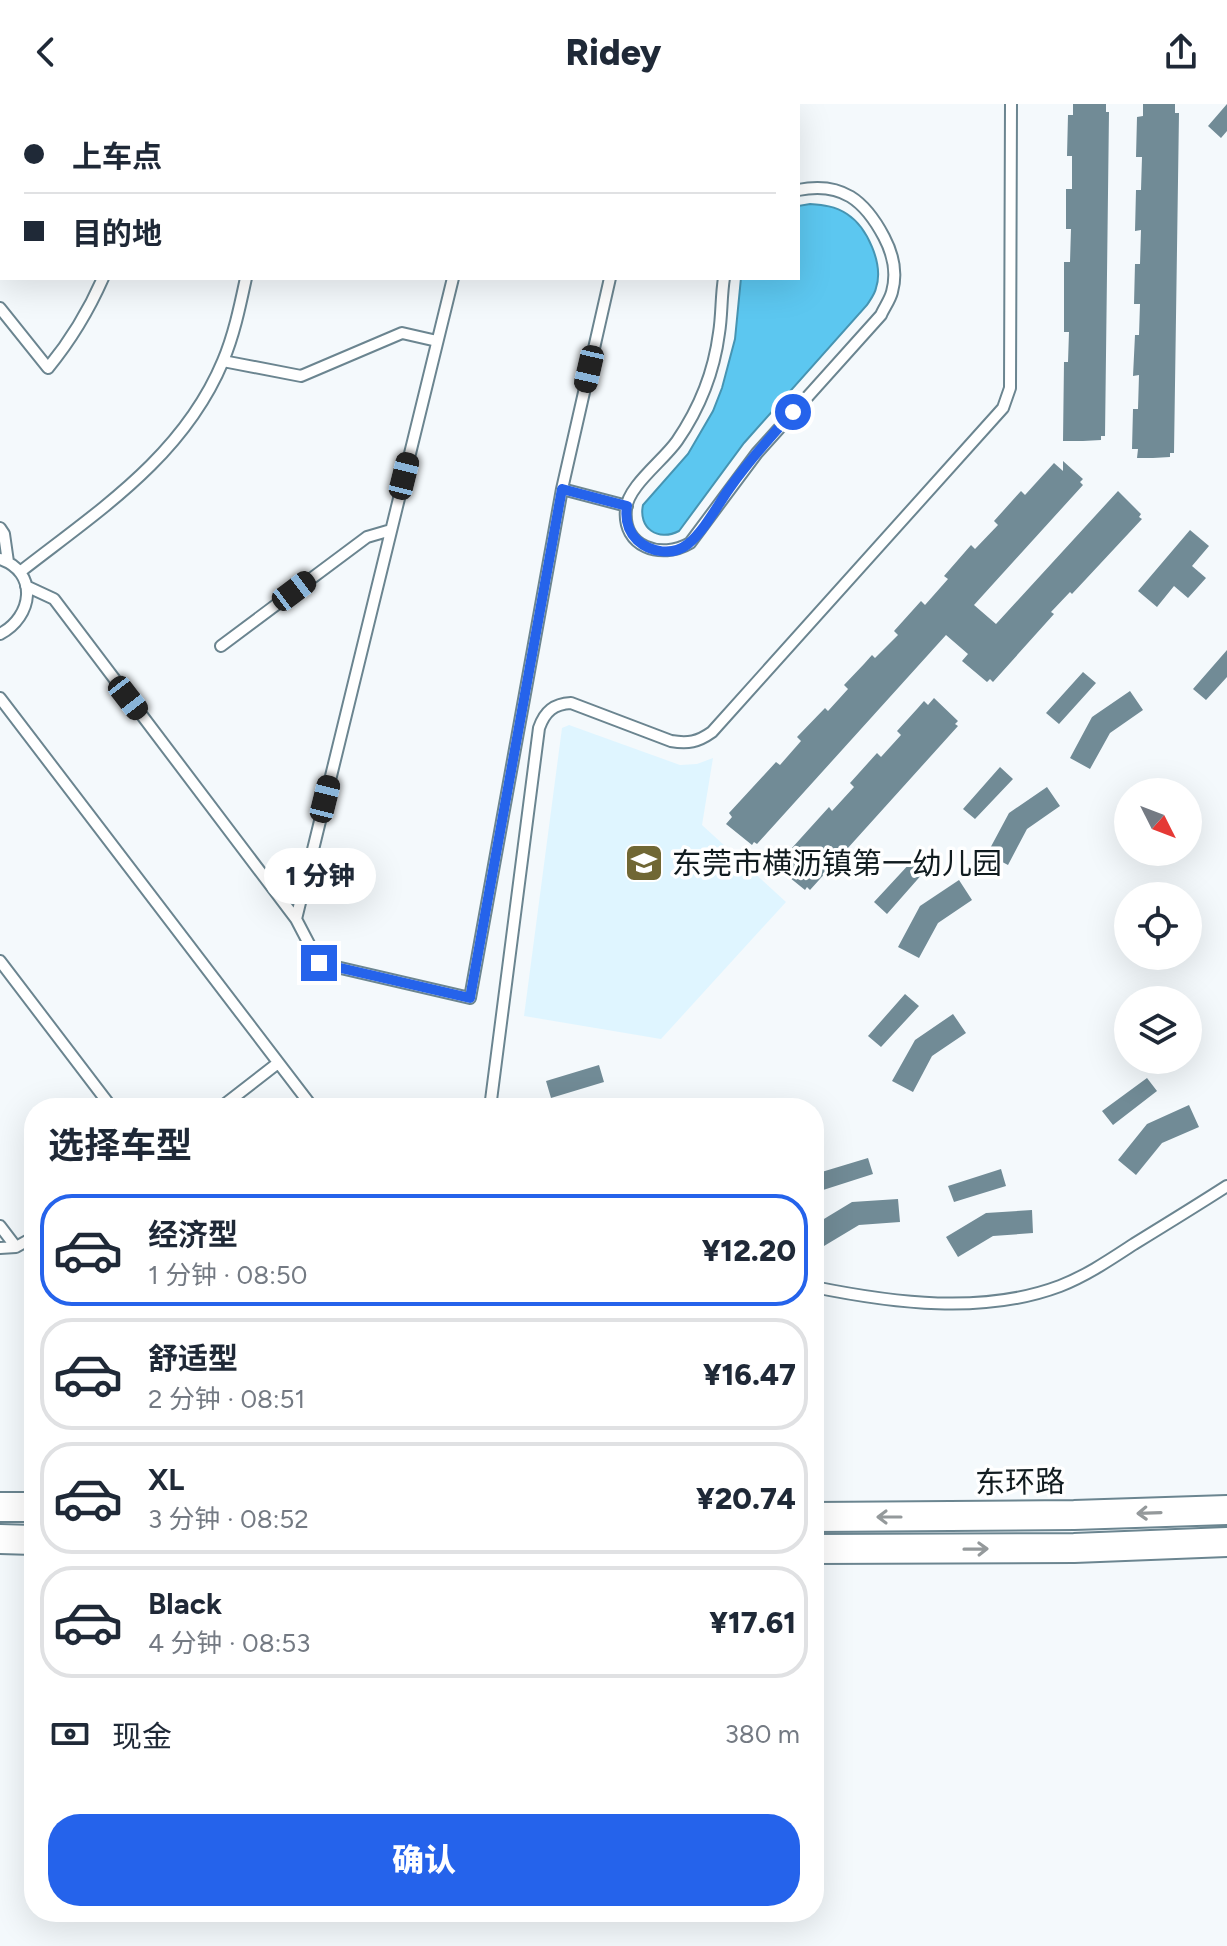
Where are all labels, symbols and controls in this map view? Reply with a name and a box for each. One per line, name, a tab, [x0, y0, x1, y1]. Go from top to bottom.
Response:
icon: back	[24, 30, 68, 74]
icon: share	[1159, 30, 1203, 74]
text: Ridey	[566, 31, 661, 74]
text: 上车点	[72, 138, 162, 175]
text: 目的地	[72, 215, 162, 252]
car	[572, 343, 606, 395]
route start	[775, 394, 811, 430]
car	[387, 450, 421, 502]
car	[268, 567, 320, 615]
car	[104, 672, 152, 724]
car	[308, 773, 342, 825]
north arrow	[1114, 778, 1202, 866]
map controls	[1114, 778, 1202, 1074]
school or university icon: 东莞市横沥镇第一幼儿园	[623, 842, 665, 884]
place label: 东莞市横沥镇第一幼儿园	[672, 845, 1002, 882]
callout: 1 分钟	[263, 847, 375, 903]
text: 1 分钟	[285, 860, 355, 892]
button: locate	[1114, 882, 1202, 970]
route end	[301, 945, 337, 981]
button: layers	[1114, 986, 1202, 1074]
text: 选择车型	[48, 1124, 192, 1167]
icon: car	[52, 1214, 124, 1286]
text: 经济型	[148, 1216, 238, 1253]
text: ¥12.20	[702, 1232, 796, 1269]
text: 1 分钟 · 08:50	[148, 1259, 307, 1291]
icon: car	[52, 1338, 124, 1410]
text: 舒适型	[148, 1340, 238, 1377]
text: ¥16.47	[703, 1356, 796, 1393]
text: 2 分钟 · 08:51	[148, 1383, 305, 1415]
text: XL	[148, 1461, 184, 1498]
icon: car	[52, 1462, 124, 1534]
street label: 东环路	[975, 1463, 1065, 1501]
text: ¥20.74	[696, 1480, 796, 1517]
text: 3 分钟 · 08:52	[148, 1503, 309, 1535]
one-way arrow	[1136, 1506, 1163, 1521]
one-way arrow	[876, 1509, 903, 1525]
one-way arrow	[962, 1541, 989, 1557]
text: Black	[148, 1585, 222, 1622]
icon: car	[52, 1586, 124, 1658]
text: ¥17.61	[709, 1604, 796, 1641]
text: 4 分钟 · 08:53	[148, 1627, 310, 1659]
icon: cash	[48, 1712, 92, 1756]
text: 现金	[112, 1718, 172, 1755]
text: 380 m	[725, 1718, 800, 1750]
button: 确认	[48, 1814, 800, 1906]

